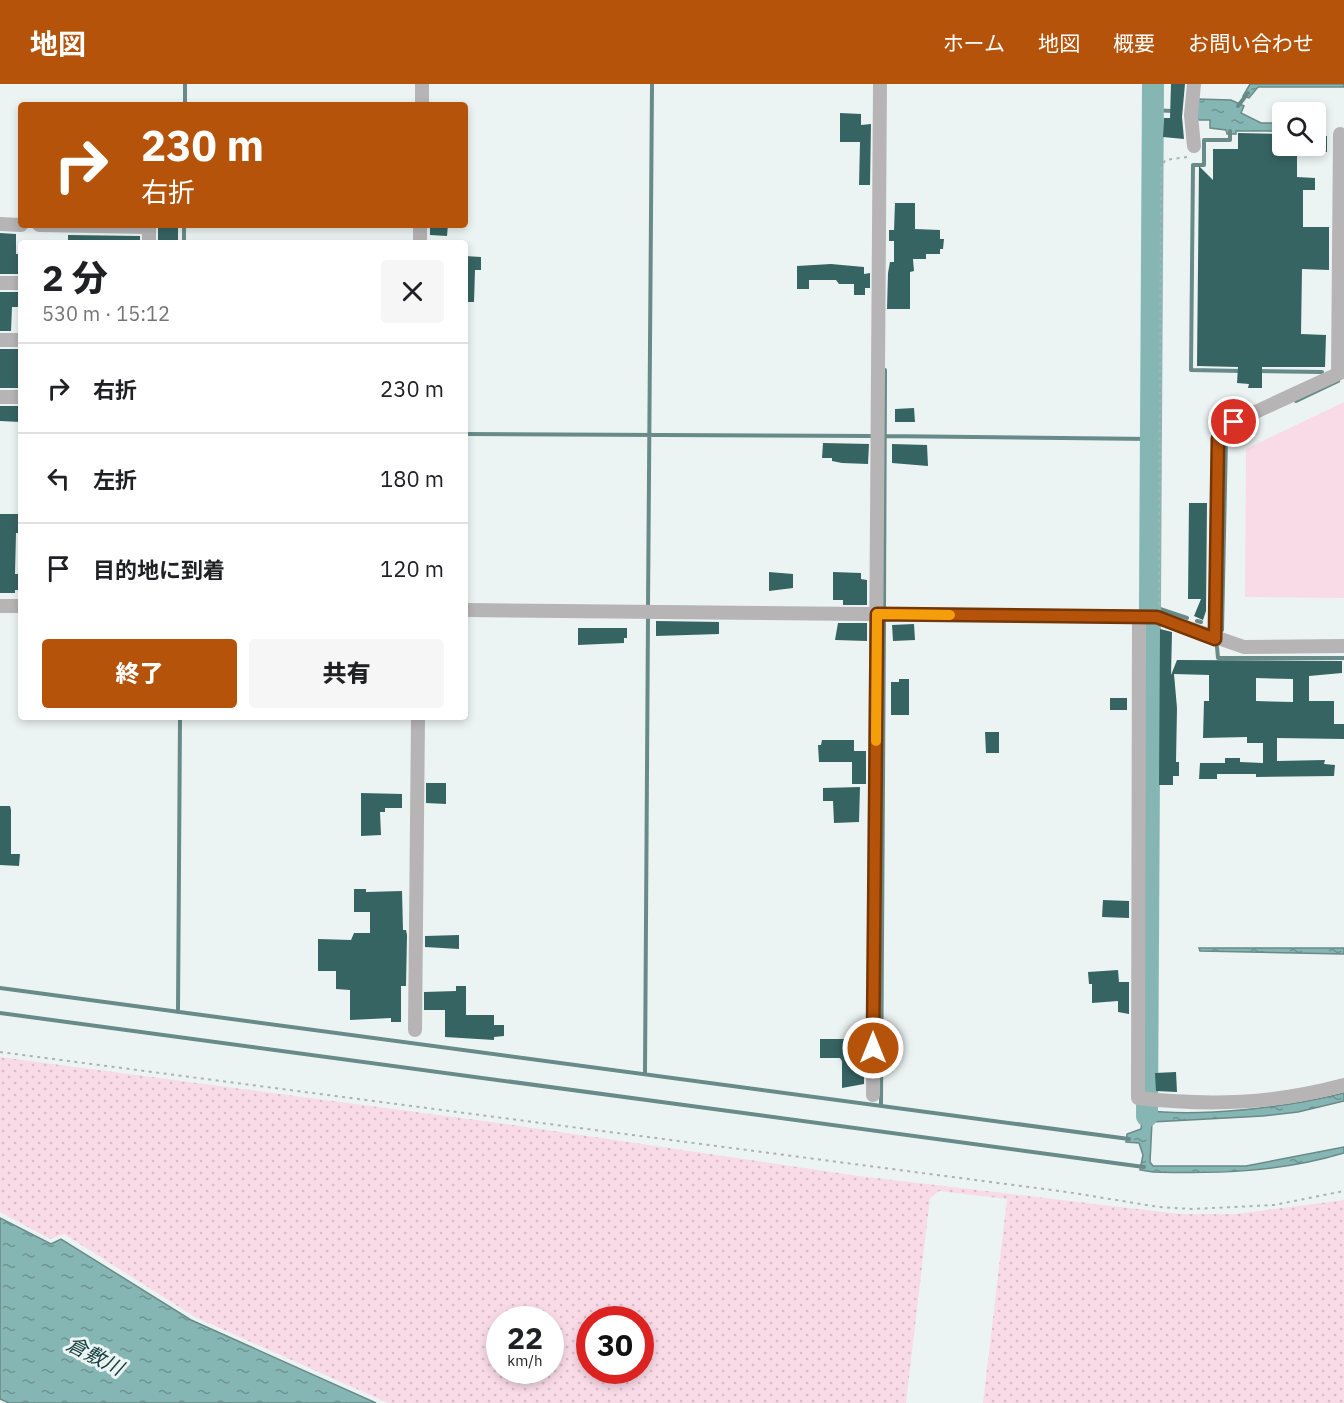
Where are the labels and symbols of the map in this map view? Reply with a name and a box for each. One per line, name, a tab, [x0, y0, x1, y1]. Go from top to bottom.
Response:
pin	[1208, 396, 1259, 447]
position arrow	[841, 1016, 905, 1080]
speed limit sign: 30	[576, 1306, 654, 1384]
water label: 倉敷川	[62, 1330, 130, 1382]

